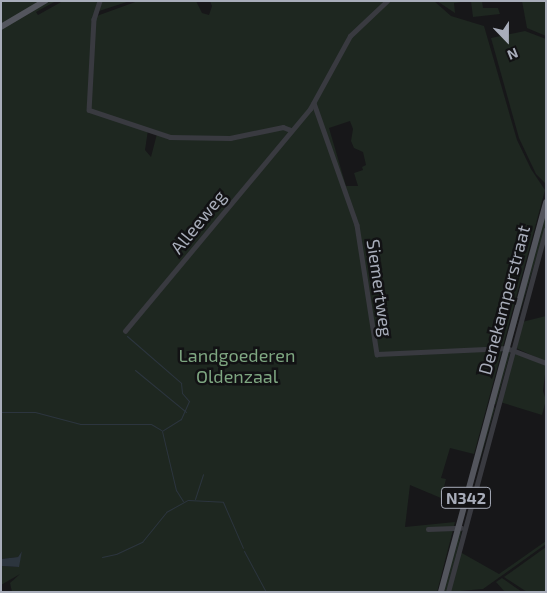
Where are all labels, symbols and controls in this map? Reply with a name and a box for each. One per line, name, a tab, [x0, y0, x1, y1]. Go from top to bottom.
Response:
north arrow	[482, 15, 532, 65]
text: N	[505, 45, 521, 64]
street label: Alleeweg	[166, 186, 230, 258]
street label: Denekamperstraat	[474, 223, 534, 377]
street label: Siemertweg	[362, 238, 398, 338]
park label: Landgoederen Oldenzaal	[179, 345, 295, 388]
road number: N342	[440, 484, 492, 512]

